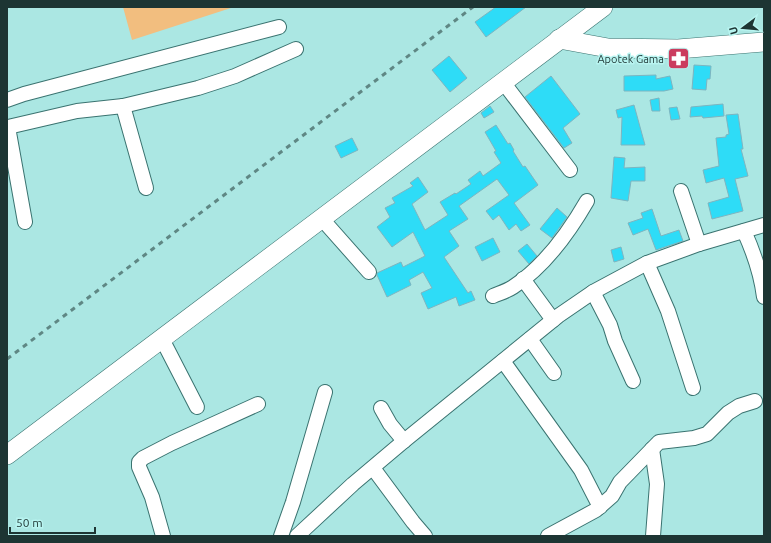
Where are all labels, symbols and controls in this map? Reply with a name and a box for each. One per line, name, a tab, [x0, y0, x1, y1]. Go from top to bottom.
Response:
north arrow	[723, 8, 763, 48]
text: U	[727, 25, 740, 36]
pharmacy icon: Apotek Gama	[666, 46, 692, 72]
place label: Apotek Gama	[597, 53, 664, 65]
scale bar	[10, 509, 95, 535]
text: 50 m	[16, 516, 43, 529]

